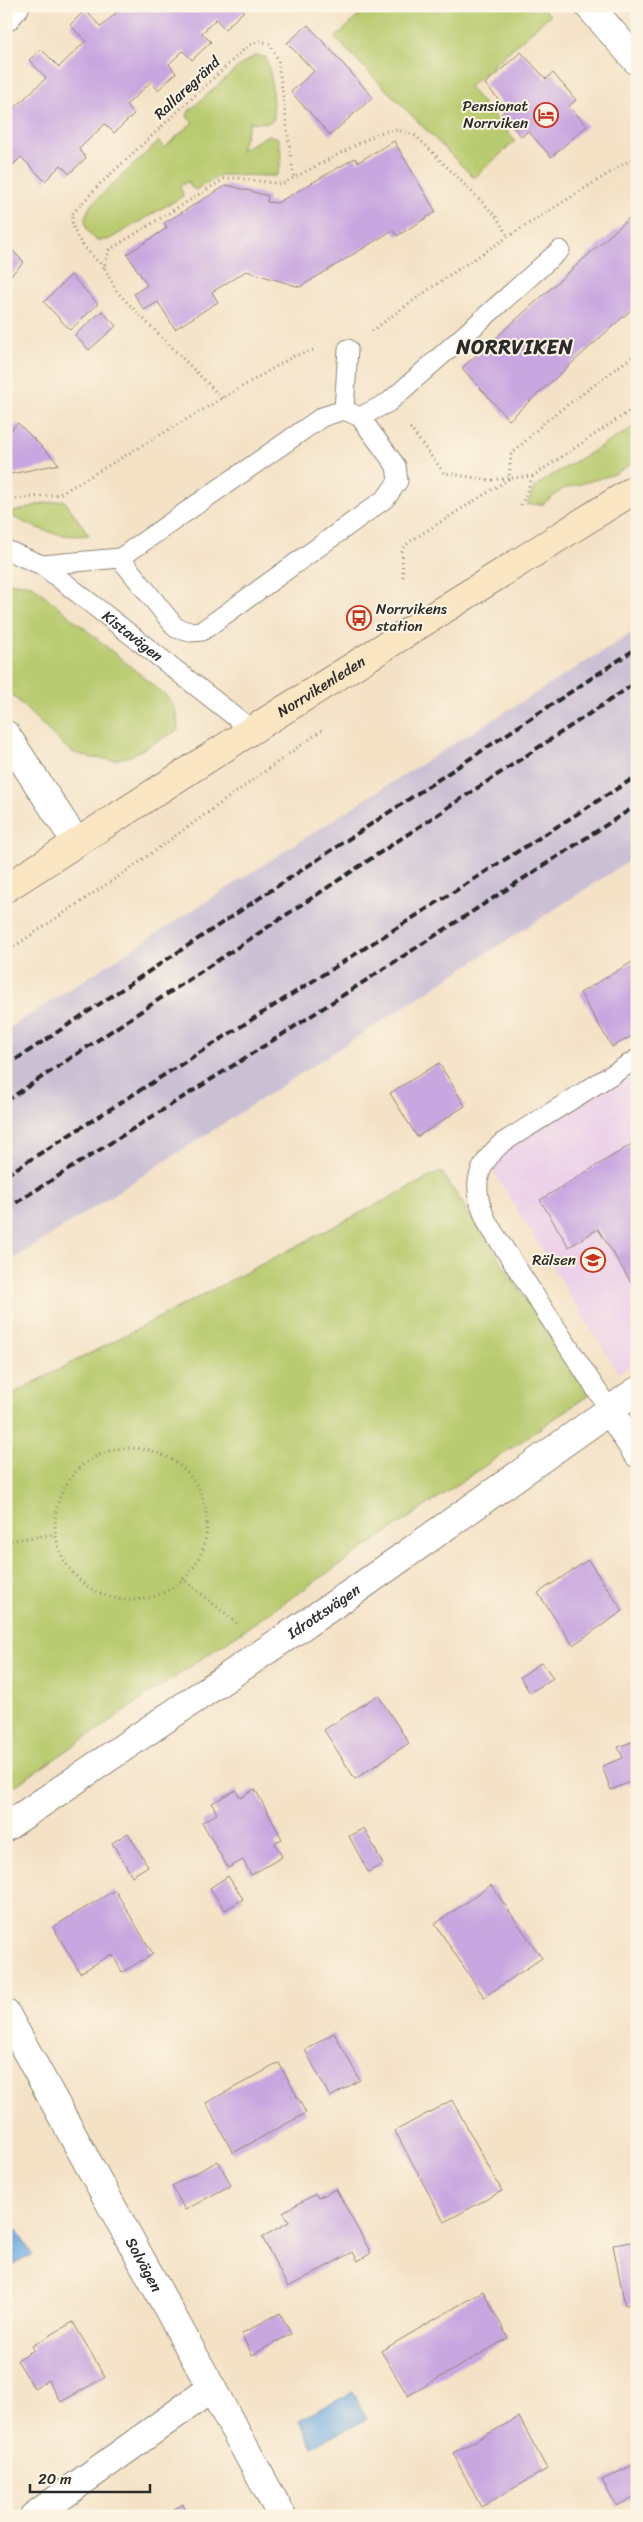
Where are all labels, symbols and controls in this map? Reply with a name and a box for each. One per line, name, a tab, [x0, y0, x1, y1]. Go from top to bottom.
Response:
street label: Rallaregränd	[148, 49, 227, 126]
place label: Pensionat Norrviken	[462, 93, 528, 136]
hotel icon: Pensionat Norrviken	[533, 102, 559, 128]
district label: NORRVIKEN	[455, 330, 574, 365]
place label: Norrvikens station	[375, 596, 448, 639]
street label: Kistavägen	[96, 604, 169, 668]
bus stop icon: Norrvikens station	[346, 605, 372, 631]
street label: Norrvikenleden	[272, 649, 371, 724]
place label: Rälsen	[532, 1247, 576, 1273]
school or university icon: Rälsen	[580, 1247, 606, 1273]
street label: Idrottsvägen	[281, 1577, 366, 1646]
street label: Solvägen	[118, 2232, 169, 2297]
scale bar	[30, 2462, 150, 2494]
text: 20 m	[38, 2466, 72, 2492]

